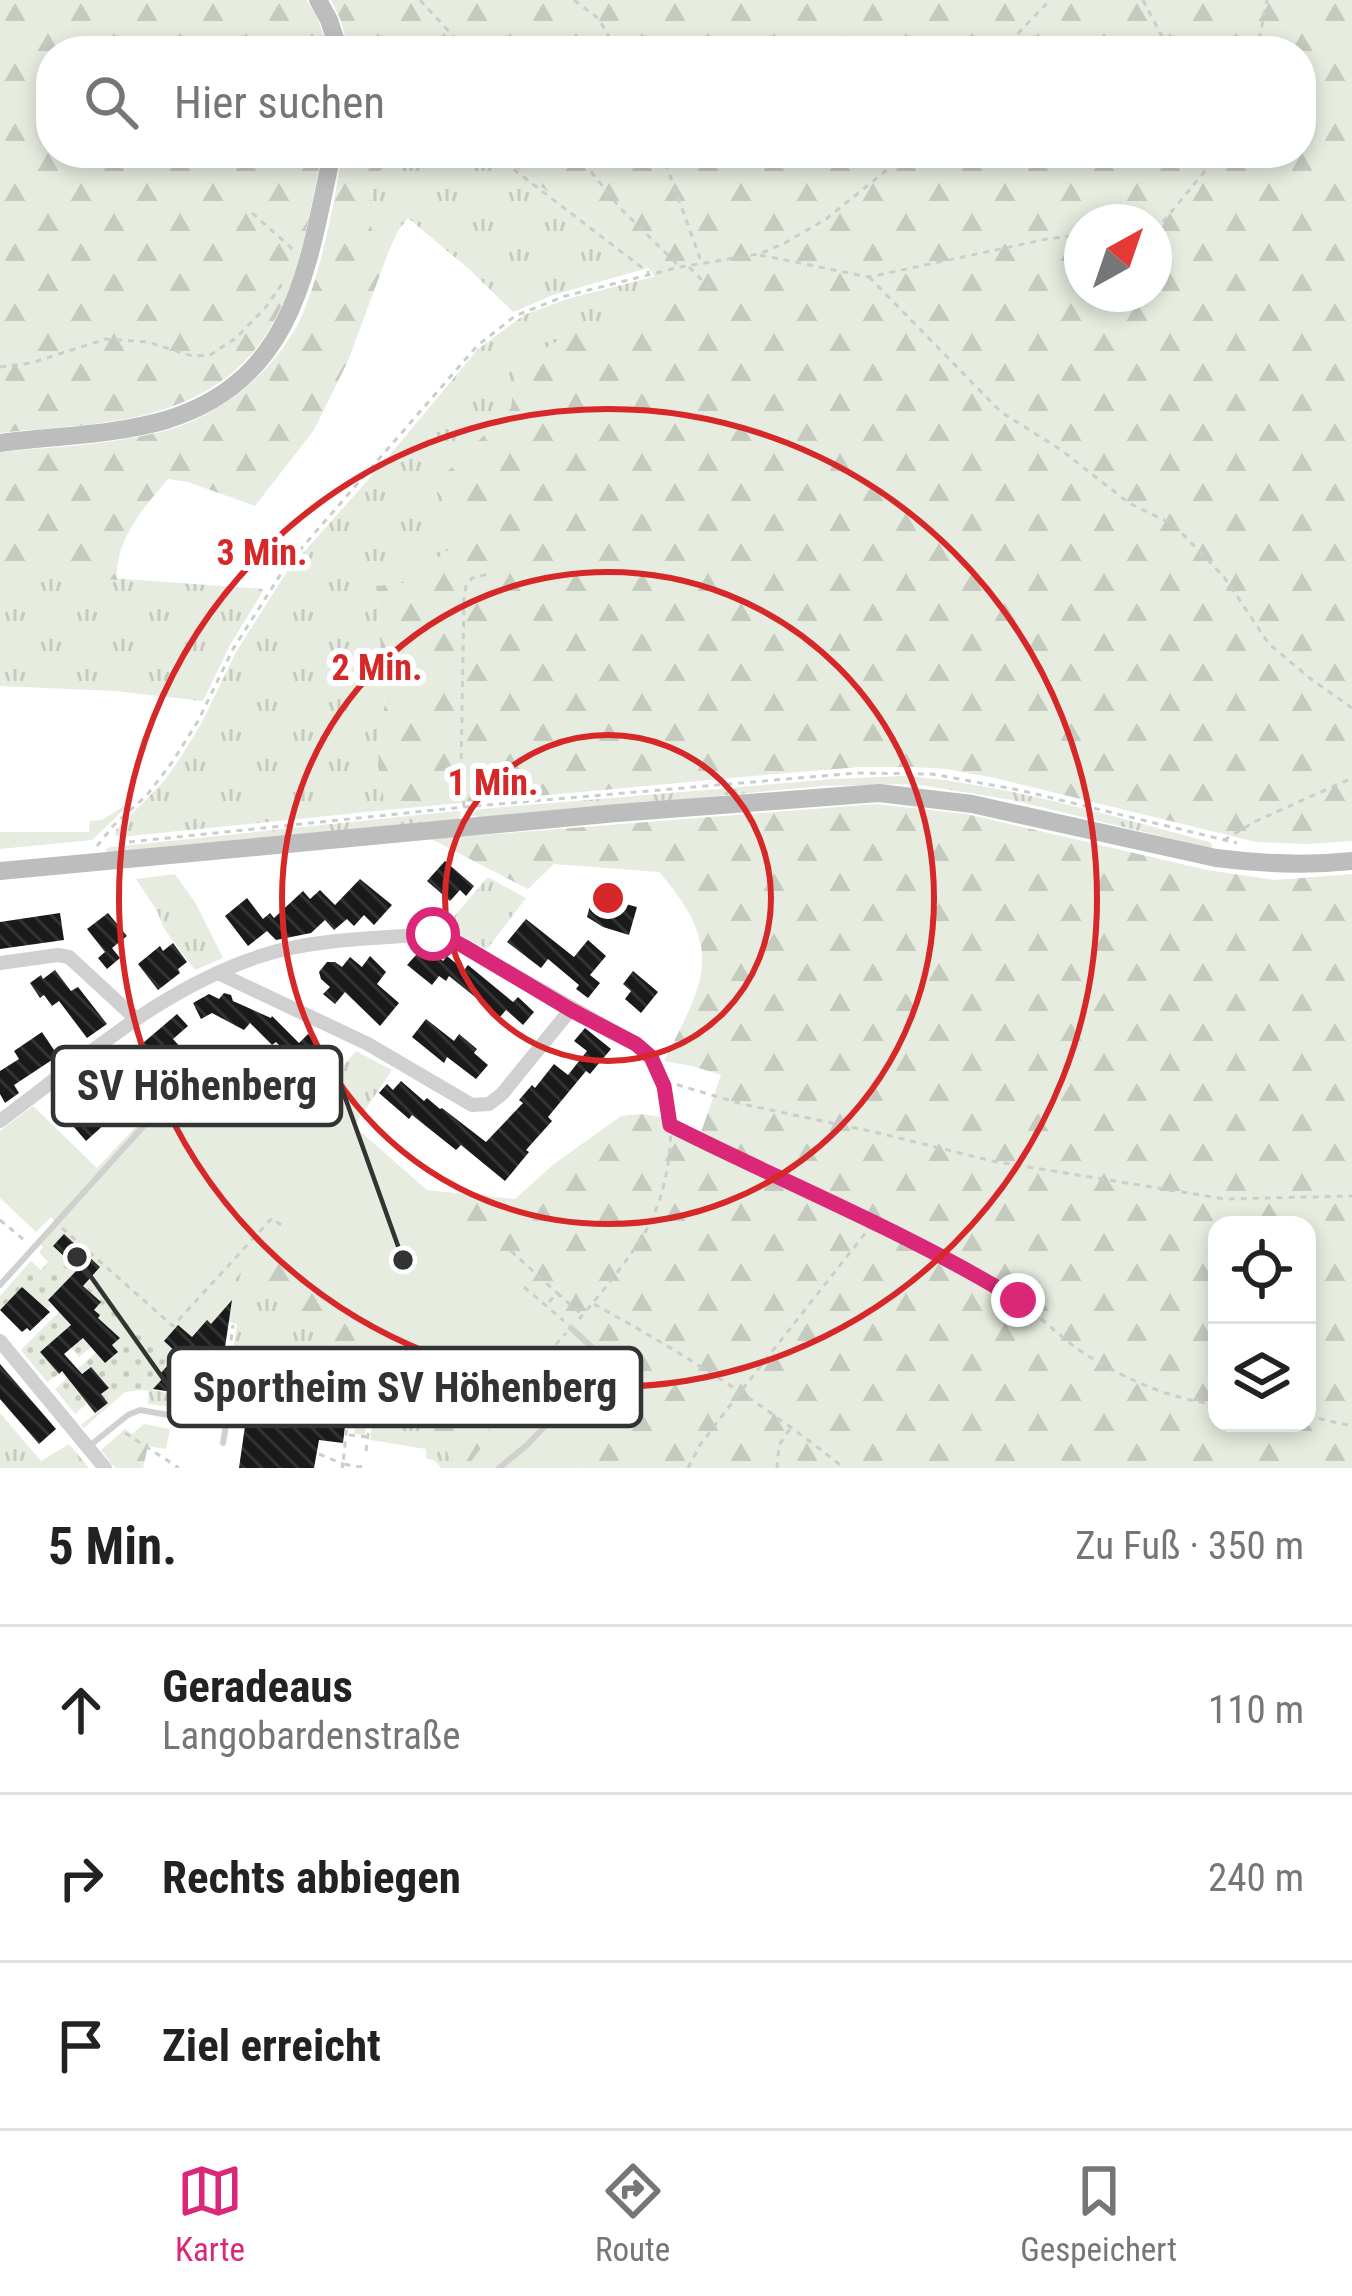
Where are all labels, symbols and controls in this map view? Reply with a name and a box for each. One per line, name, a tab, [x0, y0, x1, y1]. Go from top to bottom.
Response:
search box	[36, 36, 1316, 168]
icon: search	[78, 69, 144, 135]
text: Hier suchen	[174, 76, 385, 129]
north arrow	[1064, 204, 1172, 312]
text: 3 Min.	[216, 532, 308, 574]
text: 2 Min.	[331, 647, 423, 689]
text: 1 Min.	[447, 762, 539, 804]
centre of rings	[587, 877, 629, 919]
route start	[406, 907, 460, 961]
callout: SV Höhenberg	[53, 1047, 341, 1125]
text: SV Höhenberg	[77, 1061, 317, 1110]
map controls	[1208, 1216, 1316, 1432]
button: locate	[1208, 1216, 1316, 1324]
route end	[991, 1273, 1045, 1327]
button: layers	[1208, 1324, 1316, 1432]
callout: Sportheim SV Höhenberg	[169, 1348, 641, 1426]
text: Sportheim SV Höhenberg	[193, 1363, 617, 1412]
text: 5 Min.	[48, 1517, 177, 1576]
text: Zu Fuß · 350 m	[1075, 1523, 1304, 1569]
text: Geradeaus	[162, 1660, 353, 1713]
icon: ahead	[48, 1677, 114, 1743]
text: 110 m	[1208, 1687, 1304, 1733]
text: Langobardenstraße	[162, 1713, 461, 1759]
icon: right	[48, 1845, 114, 1911]
text: Rechts abbiegen	[162, 1851, 461, 1904]
text: 240 m	[1208, 1855, 1304, 1901]
icon: arrive	[48, 2013, 114, 2079]
text: Ziel erreicht	[162, 2019, 381, 2072]
tab: Karte	[175, 2158, 245, 2269]
tab: Route	[595, 2158, 670, 2269]
tab: Gespeichert	[1020, 2158, 1177, 2269]

